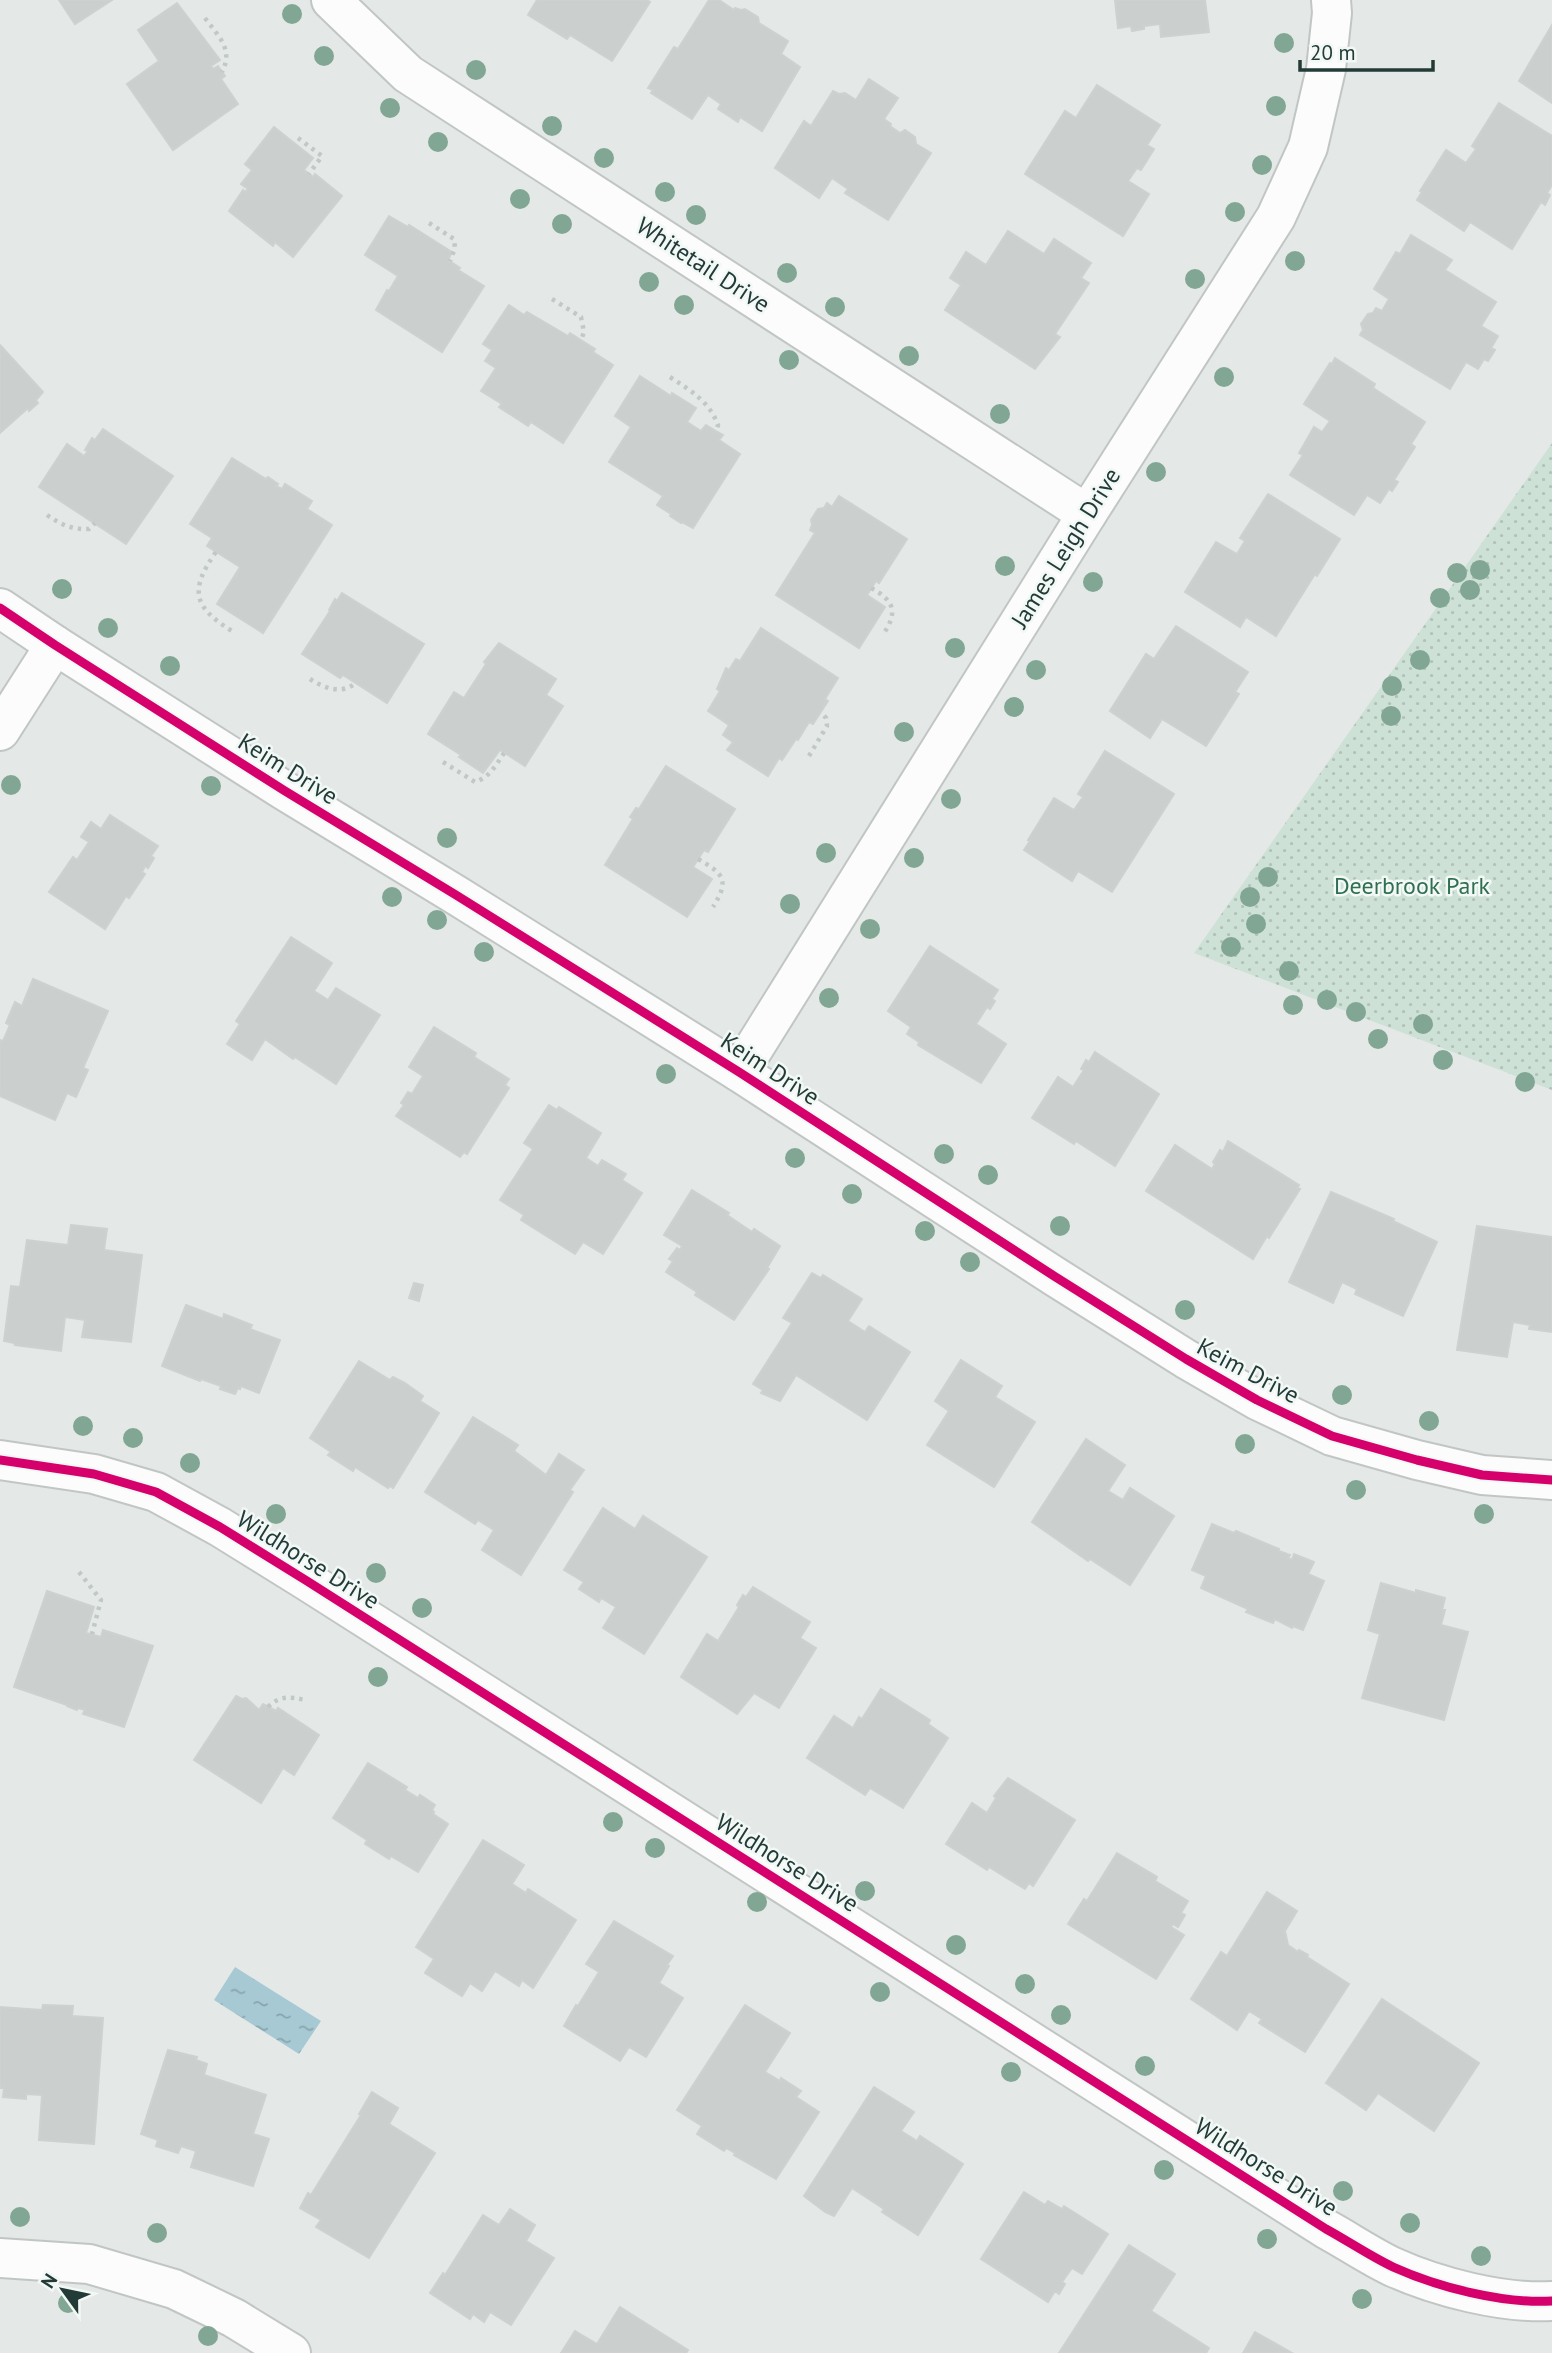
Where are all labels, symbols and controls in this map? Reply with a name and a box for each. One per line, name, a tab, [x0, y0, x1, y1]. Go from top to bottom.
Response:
scale bar	[1300, 28, 1433, 72]
text: 20 m	[1310, 39, 1356, 66]
street label: Whitetail Drive	[631, 210, 776, 319]
street label: James Leigh Drive	[1003, 462, 1127, 634]
street label: Keim Drive	[233, 726, 344, 811]
park label: Deerbrook Park	[1334, 870, 1491, 901]
street label: Keim Drive	[715, 1025, 826, 1112]
street label: Keim Drive	[1192, 1331, 1305, 1410]
street label: Wildhorse Drive	[231, 1503, 386, 1616]
street label: Wildhorse Drive	[710, 1806, 865, 1919]
street label: Wildhorse Drive	[1189, 2110, 1344, 2223]
north arrow	[28, 2255, 98, 2325]
text: N	[35, 2269, 62, 2293]

